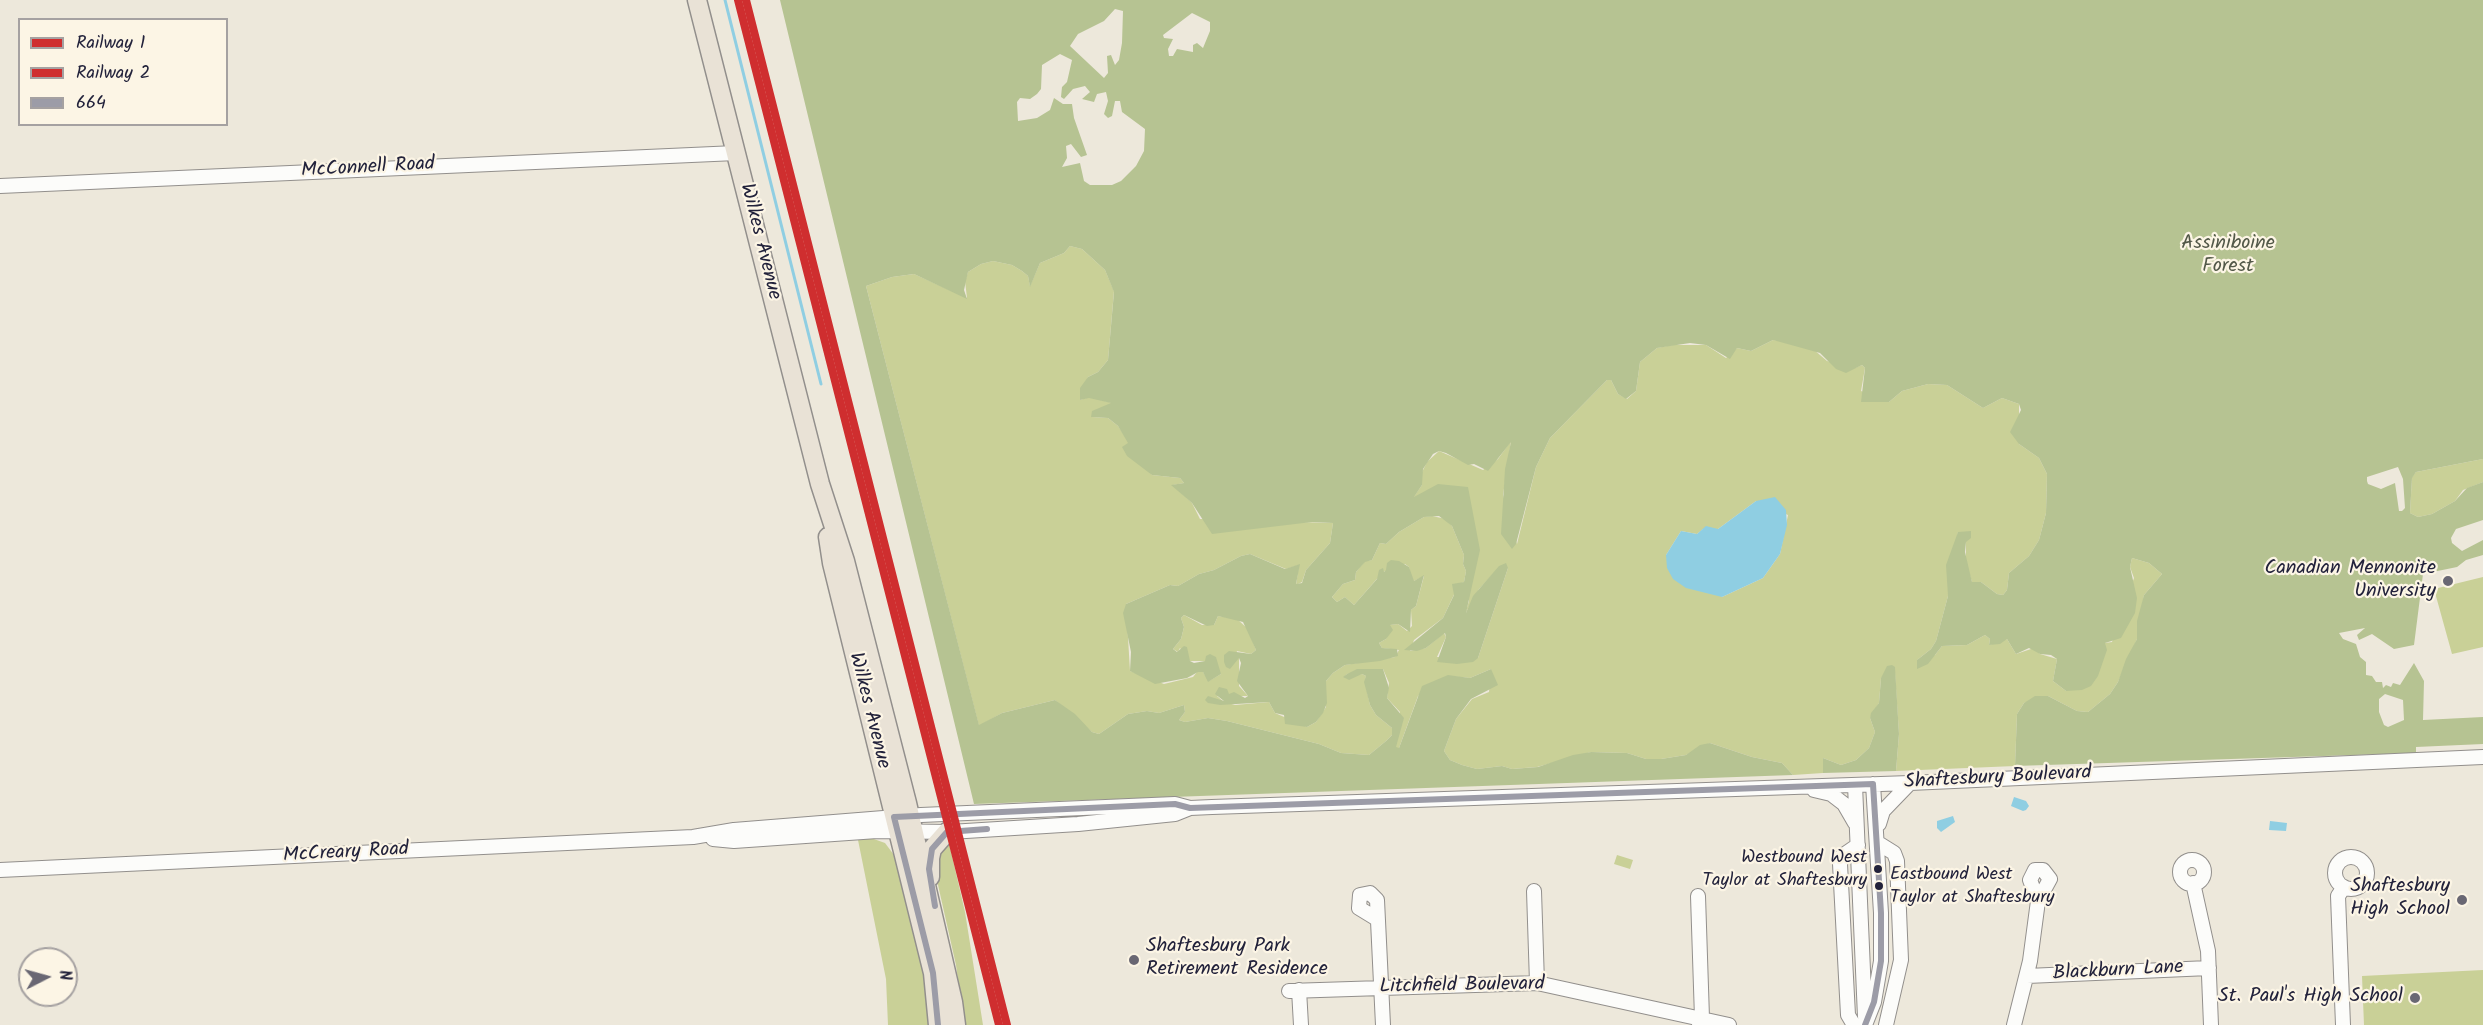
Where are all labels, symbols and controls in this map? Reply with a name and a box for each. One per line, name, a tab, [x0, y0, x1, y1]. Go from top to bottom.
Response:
legend	[18, 18, 228, 126]
text: Railway 1	[76, 29, 146, 58]
text: Railway 2	[76, 59, 150, 88]
text: 664	[76, 89, 106, 118]
street label: McConnell Road	[300, 154, 436, 184]
street label: Wilkes Avenue	[733, 181, 785, 303]
park label: Assiniboine Forest	[2181, 233, 2275, 280]
place label: Canadian Mennonite University	[2264, 558, 2436, 605]
marker: Canadian Mennonite University	[2441, 574, 2455, 588]
street label: Wilkes Avenue	[842, 650, 894, 772]
street label: Shaftesbury Boulevard	[1904, 762, 2092, 796]
street label: McCreary Road	[283, 839, 409, 869]
place label: Westbound West Taylor at Shaftesbury	[1702, 848, 1867, 890]
marker: Westbound West Taylor at Shaftesbury	[1872, 863, 1884, 875]
place label: Eastbound West Taylor at Shaftesbury	[1890, 865, 2055, 908]
place label: Shaftesbury High School	[2350, 876, 2450, 923]
marker: Eastbound West Taylor at Shaftesbury	[1873, 880, 1885, 892]
marker: Shaftesbury High School	[2455, 893, 2469, 907]
place label: Shaftesbury Park Retirement Residence	[1146, 936, 1328, 983]
north arrow	[18, 947, 78, 1007]
marker: Shaftesbury Park Retirement Residence	[1127, 953, 1141, 967]
street label: Blackburn Lane	[2052, 957, 2184, 987]
text: N	[51, 969, 77, 982]
street label: Litchfield Boulevard	[1379, 974, 1545, 1000]
place label: St. Paul's High School	[2218, 986, 2403, 1010]
marker: St. Paul's High School	[2408, 991, 2422, 1005]

